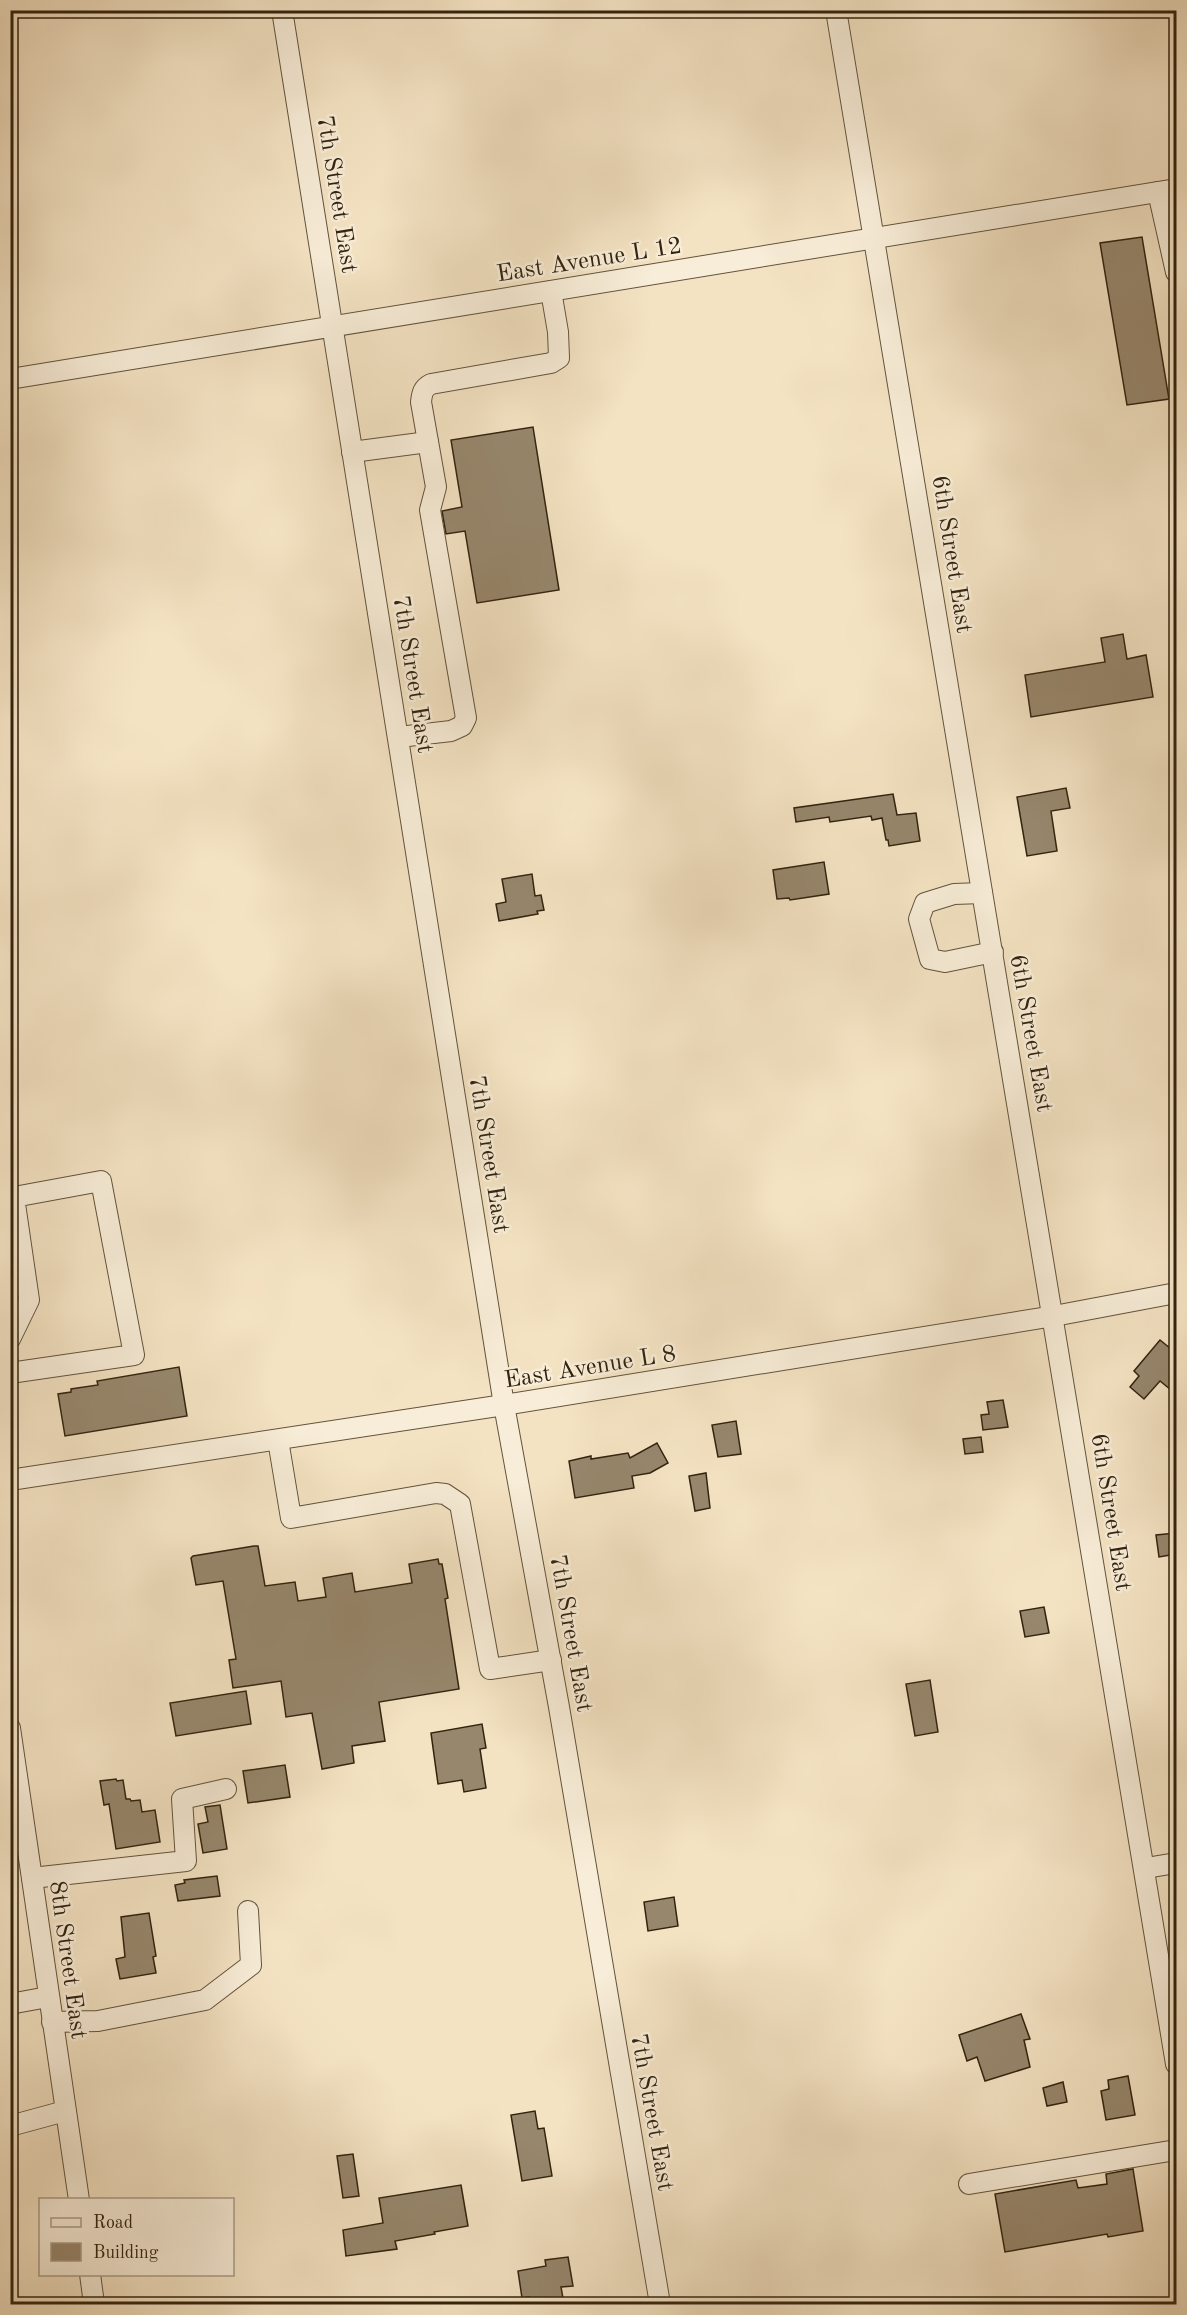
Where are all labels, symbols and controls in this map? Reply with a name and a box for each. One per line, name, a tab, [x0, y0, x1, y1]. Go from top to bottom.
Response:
street label: 7th Street East	[312, 114, 360, 275]
street label: East Avenue L 12	[495, 234, 684, 287]
street label: 6th Street East	[927, 474, 975, 635]
street label: 7th Street East	[388, 594, 436, 755]
street label: 6th Street East	[1004, 953, 1056, 1114]
street label: 7th Street East	[464, 1074, 512, 1235]
street label: East Avenue L 8	[503, 1343, 678, 1393]
street label: 6th Street East	[1086, 1432, 1134, 1593]
street label: 7th Street East	[544, 1553, 596, 1714]
street label: 8th Street East	[44, 1880, 90, 2041]
street label: 7th Street East	[625, 2032, 677, 2193]
legend	[39, 2198, 234, 2276]
text: Road	[93, 2214, 133, 2232]
text: Building	[93, 2244, 159, 2262]

